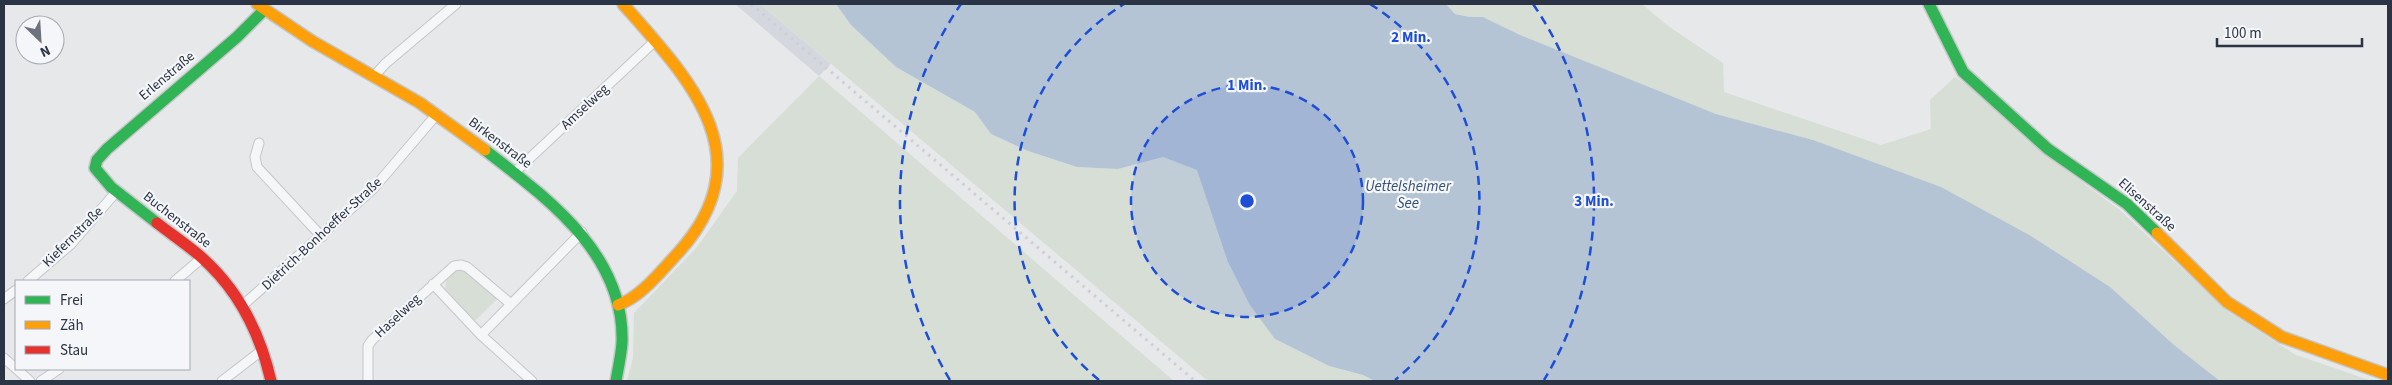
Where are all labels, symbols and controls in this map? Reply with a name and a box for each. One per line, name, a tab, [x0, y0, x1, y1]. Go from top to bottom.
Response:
north arrow	[15, 15, 65, 65]
scale bar	[2217, 15, 2362, 47]
text: 100 m	[2224, 23, 2262, 44]
text: 2 Min.	[1391, 27, 1431, 48]
text: N	[37, 40, 54, 62]
street label: Erlenstraße	[135, 47, 199, 105]
text: 1 Min.	[1227, 75, 1267, 96]
street label: Amselweg	[556, 79, 614, 135]
street label: Birkenstraße	[464, 113, 536, 174]
street label: Dietrich-Bonhoeffer-Straße	[257, 173, 387, 295]
street label: Elisenstraße	[2114, 174, 2180, 236]
water label: Uettelsheimer See	[1365, 176, 1452, 214]
street label: Buchenstraße	[139, 187, 215, 253]
text: 3 Min.	[1574, 191, 1614, 212]
centre of rings	[1238, 192, 1256, 210]
street label: Kiefernstraße	[38, 202, 108, 272]
legend	[15, 280, 190, 370]
street label: Haselweg	[371, 289, 425, 343]
text: Frei	[60, 290, 83, 311]
text: Zäh	[60, 315, 84, 336]
text: Stau	[60, 340, 88, 361]

